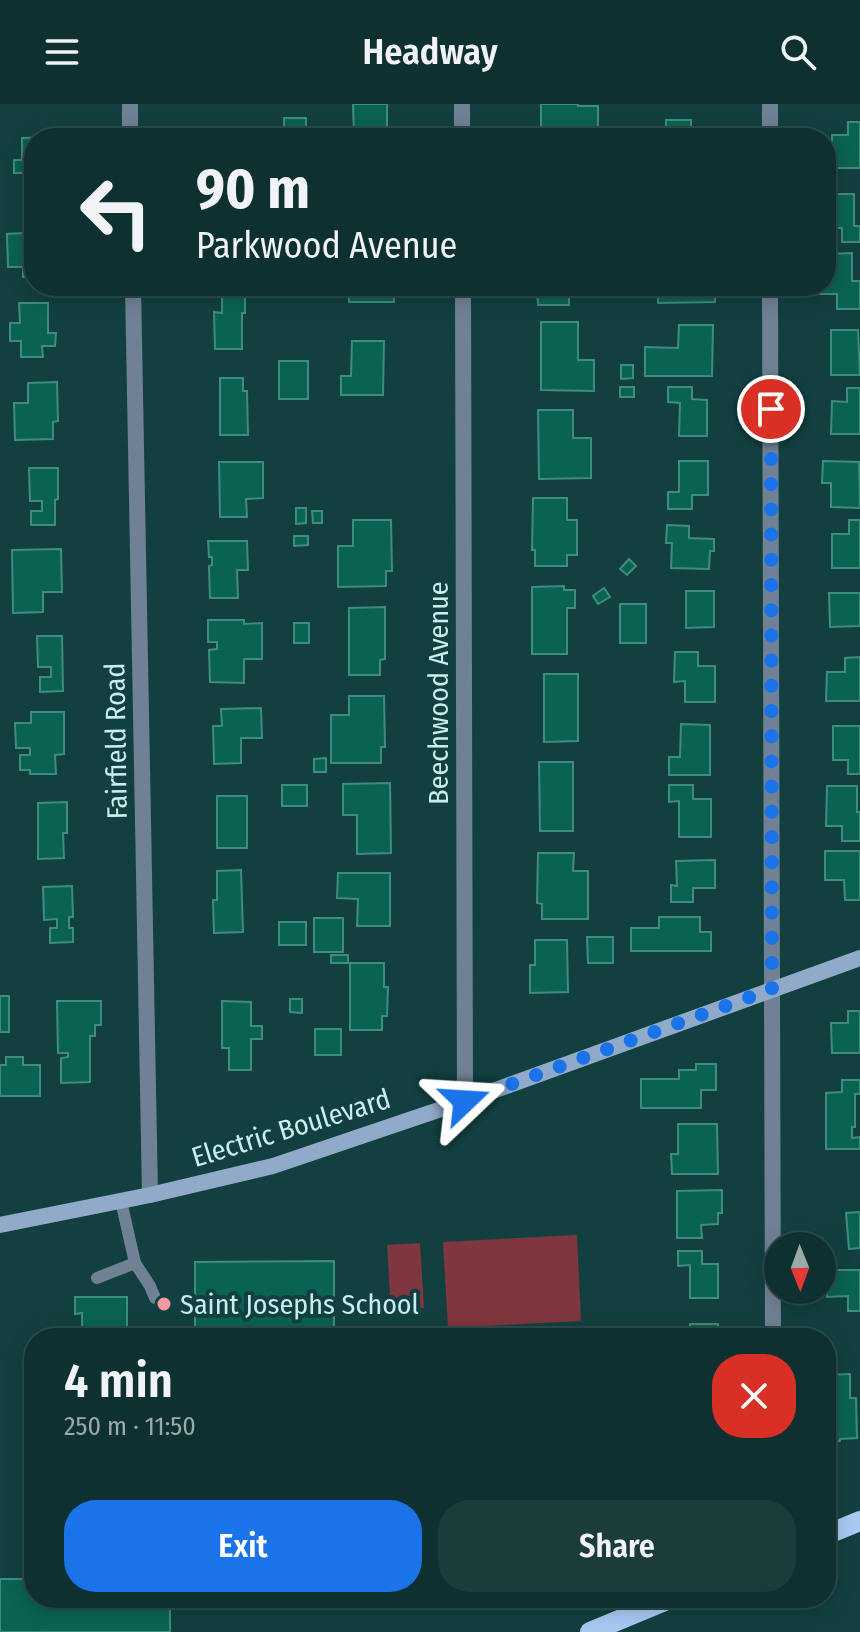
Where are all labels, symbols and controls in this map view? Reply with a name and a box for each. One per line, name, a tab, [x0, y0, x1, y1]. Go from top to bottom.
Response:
icon: menu	[40, 30, 84, 74]
text: Headway	[362, 30, 498, 74]
icon: search	[776, 30, 820, 74]
text: 90 m	[196, 156, 310, 223]
icon: left	[64, 160, 168, 264]
text: Parkwood Avenue	[196, 224, 457, 268]
pin	[737, 375, 805, 443]
icon: arrive	[749, 387, 793, 431]
street label: Beechwood Avenue	[422, 581, 455, 805]
street label: Fairfield Road	[98, 662, 134, 820]
position arrow	[423, 1059, 507, 1143]
street label: Electric Boulevard	[188, 1082, 394, 1174]
north arrow	[764, 1232, 836, 1304]
map controls	[764, 1232, 836, 1304]
place label: Saint Josephs School	[180, 1288, 419, 1321]
marker: Saint Josephs School	[155, 1295, 173, 1313]
text: 4 min	[64, 1352, 173, 1410]
button: close	[712, 1354, 796, 1438]
text: 250 m · 11:50	[64, 1411, 196, 1442]
button: Exit	[64, 1500, 422, 1592]
button: Share	[438, 1500, 796, 1592]

